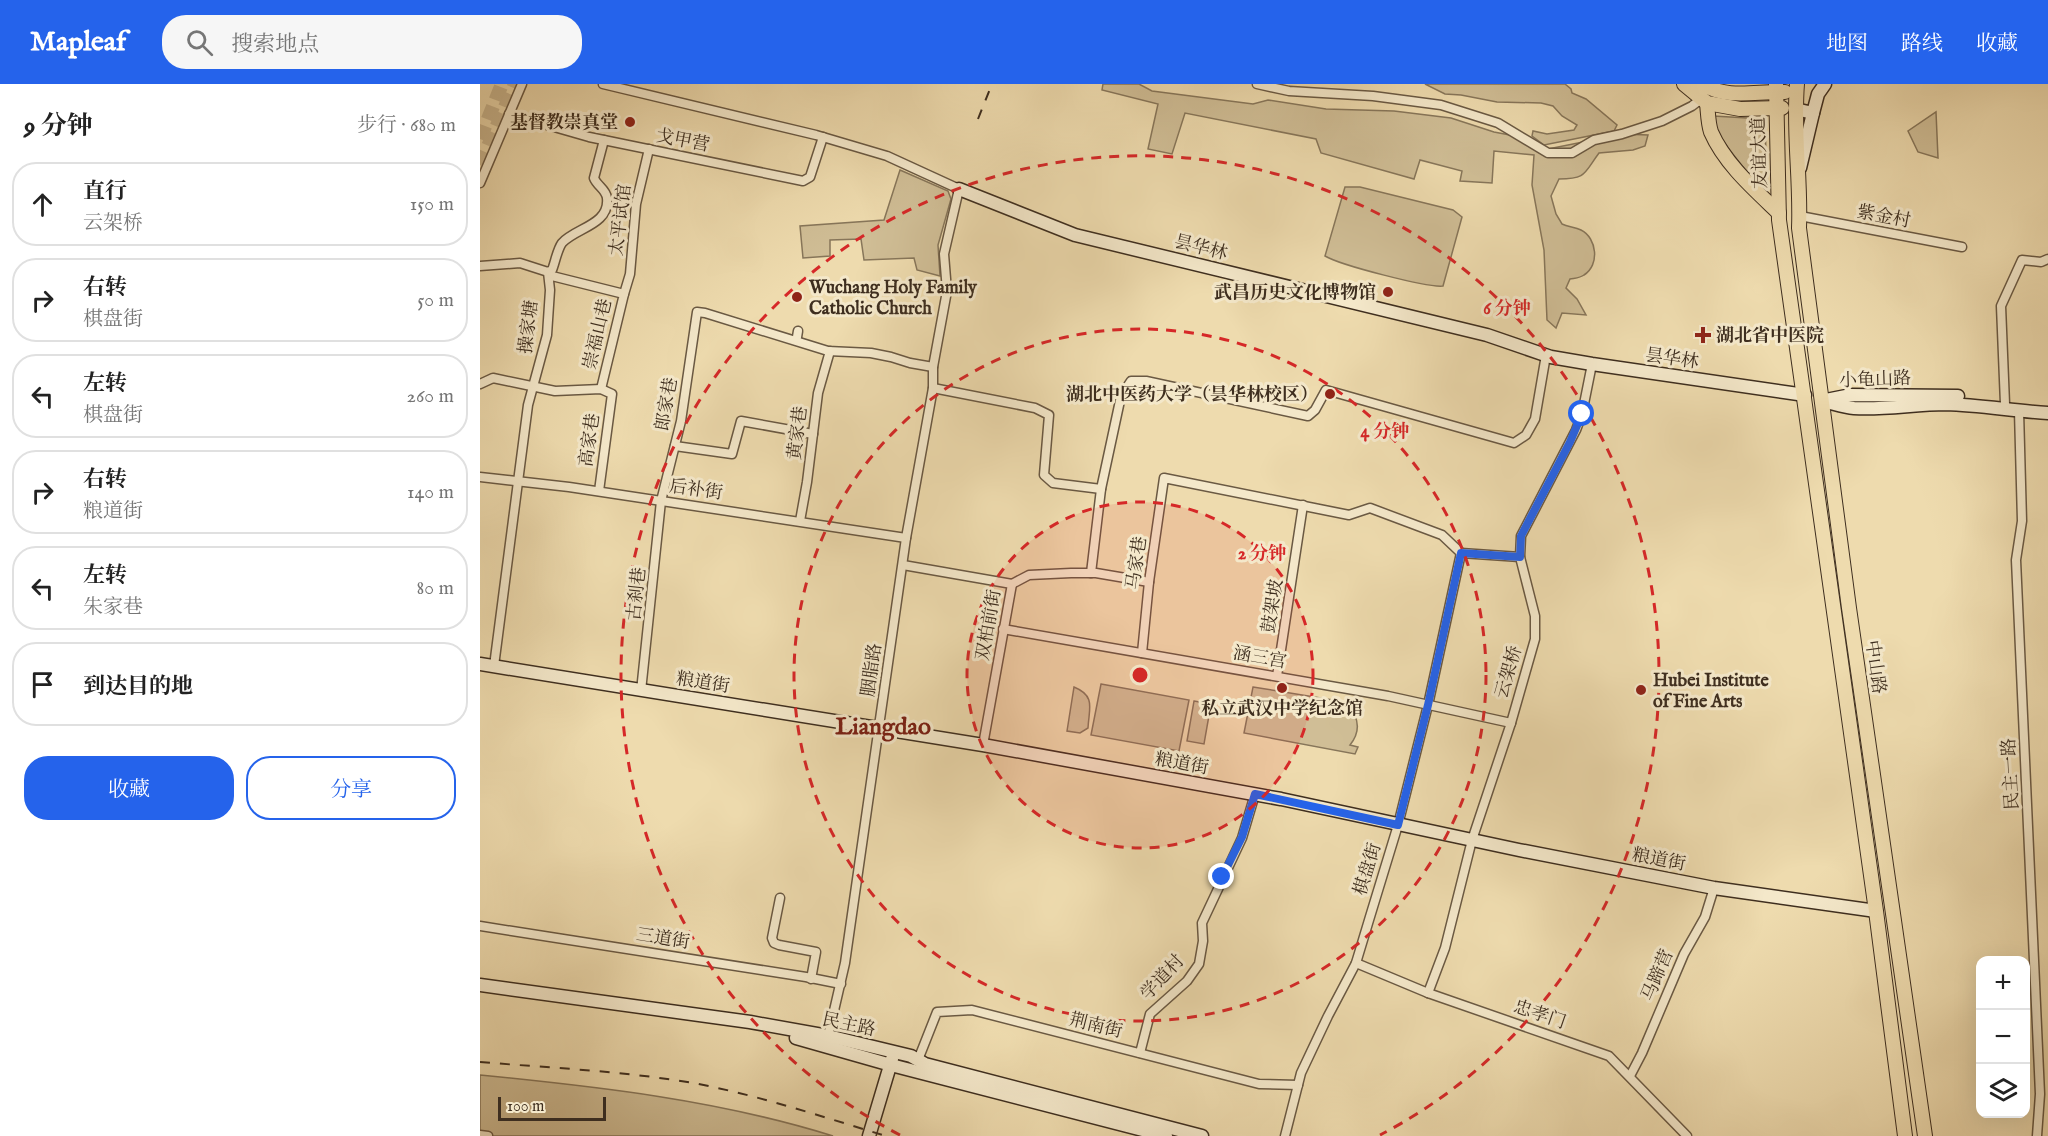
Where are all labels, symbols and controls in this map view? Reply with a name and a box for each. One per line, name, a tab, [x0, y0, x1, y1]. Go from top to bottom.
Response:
search box	[162, 15, 582, 69]
text: Mapleaf	[30, 25, 126, 60]
icon: search	[183, 26, 216, 59]
text: 搜索地点	[231, 31, 319, 59]
text: 地图	[1826, 31, 1868, 58]
text: 路线	[1901, 31, 1943, 58]
text: 收藏	[1976, 31, 2018, 58]
text: 9 分钟	[24, 110, 93, 143]
place label: 基督教崇真堂	[510, 112, 618, 135]
text: 步行 · 680 m	[357, 113, 456, 138]
marker: 基督教崇真堂	[623, 115, 637, 129]
street label: 友谊大道	[1748, 117, 1773, 189]
street label: 戈甲营	[654, 125, 711, 158]
text: 直行	[83, 178, 127, 206]
street label: 太平试馆	[606, 183, 637, 257]
icon: ahead	[26, 188, 59, 221]
text: 150 m	[410, 192, 454, 217]
street label: 紫金村	[1855, 201, 1912, 234]
text: 云架桥	[83, 211, 143, 236]
street label: 昙华林	[1172, 231, 1230, 266]
text: 右转	[83, 274, 127, 302]
place label: Wuchang Holy Family Catholic Church	[808, 277, 978, 321]
place label: 武昌历史文化博物馆	[1214, 282, 1376, 305]
icon: right	[26, 284, 59, 317]
marker: 武昌历史文化博物馆	[1381, 285, 1395, 299]
text: 50 m	[417, 288, 454, 313]
marker: Wuchang Holy Family Catholic Church	[790, 290, 804, 304]
street label: 崇福山巷	[579, 297, 618, 372]
text: 6 分钟	[1483, 298, 1531, 321]
street label: 操家塘	[515, 299, 544, 355]
text: 棋盘街	[83, 307, 143, 332]
place label: 湖北省中医院	[1716, 325, 1824, 348]
marker: 湖北省中医院	[1694, 326, 1712, 344]
street label: 昙华林	[1643, 344, 1700, 375]
street label: 小龟山路	[1839, 368, 1911, 393]
text: 左转	[83, 370, 127, 398]
street label: 郎家巷	[651, 376, 683, 433]
icon: left	[26, 380, 59, 413]
text: 260 m	[407, 384, 454, 409]
place label: 湖北中医药大学（昙华林校区）	[1066, 384, 1318, 407]
marker: 湖北中医药大学（昙华林校区）	[1323, 387, 1337, 401]
route start	[1568, 400, 1594, 426]
text: 棋盘街	[83, 403, 143, 428]
street label: 黄家巷	[784, 405, 813, 461]
street label: 高家巷	[575, 412, 606, 469]
text: 4 分钟	[1361, 421, 1409, 444]
text: 右转	[83, 466, 127, 494]
street label: 后补街	[667, 475, 724, 506]
icon: right	[26, 476, 59, 509]
text: 140 m	[407, 480, 454, 505]
text: 粮道街	[83, 499, 143, 524]
street label: 马家巷	[1122, 535, 1153, 592]
text: 2 分钟	[1238, 543, 1286, 566]
text: 左转	[83, 562, 127, 590]
street label: 古刹巷	[623, 566, 652, 622]
icon: left	[26, 572, 59, 605]
text: 80 m	[417, 576, 454, 601]
street label: 鼓架坡	[1258, 578, 1289, 635]
street label: 双柏前街	[972, 588, 1007, 663]
text: 朱家巷	[83, 595, 143, 620]
street label: 中山路	[1859, 639, 1890, 696]
street label: 胭脂路	[857, 642, 888, 699]
street label: 涵三宫	[1231, 642, 1288, 674]
street label: 云架桥	[1491, 643, 1528, 702]
centre of rings	[1130, 665, 1150, 685]
icon: arrive	[26, 668, 59, 701]
street label: 粮道街	[674, 668, 731, 699]
place label: Hubei Institute of Fine Arts	[1653, 670, 1769, 714]
text: 到达目的地	[83, 673, 193, 701]
marker: 私立武汉中学纪念馆	[1275, 681, 1289, 695]
marker: Hubei Institute of Fine Arts	[1634, 683, 1648, 697]
place label: 私立武汉中学纪念馆	[1201, 698, 1363, 721]
district label: Liangdao	[835, 712, 931, 743]
street label: 民主一路	[1998, 737, 2025, 810]
street label: 粮道街	[1153, 748, 1210, 780]
button: 收藏	[24, 756, 234, 820]
button: 分享	[246, 756, 456, 820]
street label: 棋盘街	[1350, 840, 1387, 899]
street label: 粮道街	[1630, 844, 1687, 877]
route end	[1208, 863, 1234, 889]
street label: 三道街	[634, 924, 691, 955]
street label: 马蹄营	[1637, 946, 1680, 1005]
street label: 学道村	[1136, 950, 1190, 1006]
map controls	[1976, 956, 2030, 1118]
button: +	[1976, 956, 2030, 1010]
street label: 忠孝门	[1510, 996, 1569, 1035]
street label: 民主路	[820, 1009, 877, 1042]
street label: 荆南街	[1067, 1009, 1125, 1044]
button: −	[1976, 1010, 2030, 1064]
button: layers	[1976, 1064, 2030, 1118]
scale bar	[498, 1094, 606, 1122]
text: 100 m	[507, 1097, 544, 1117]

